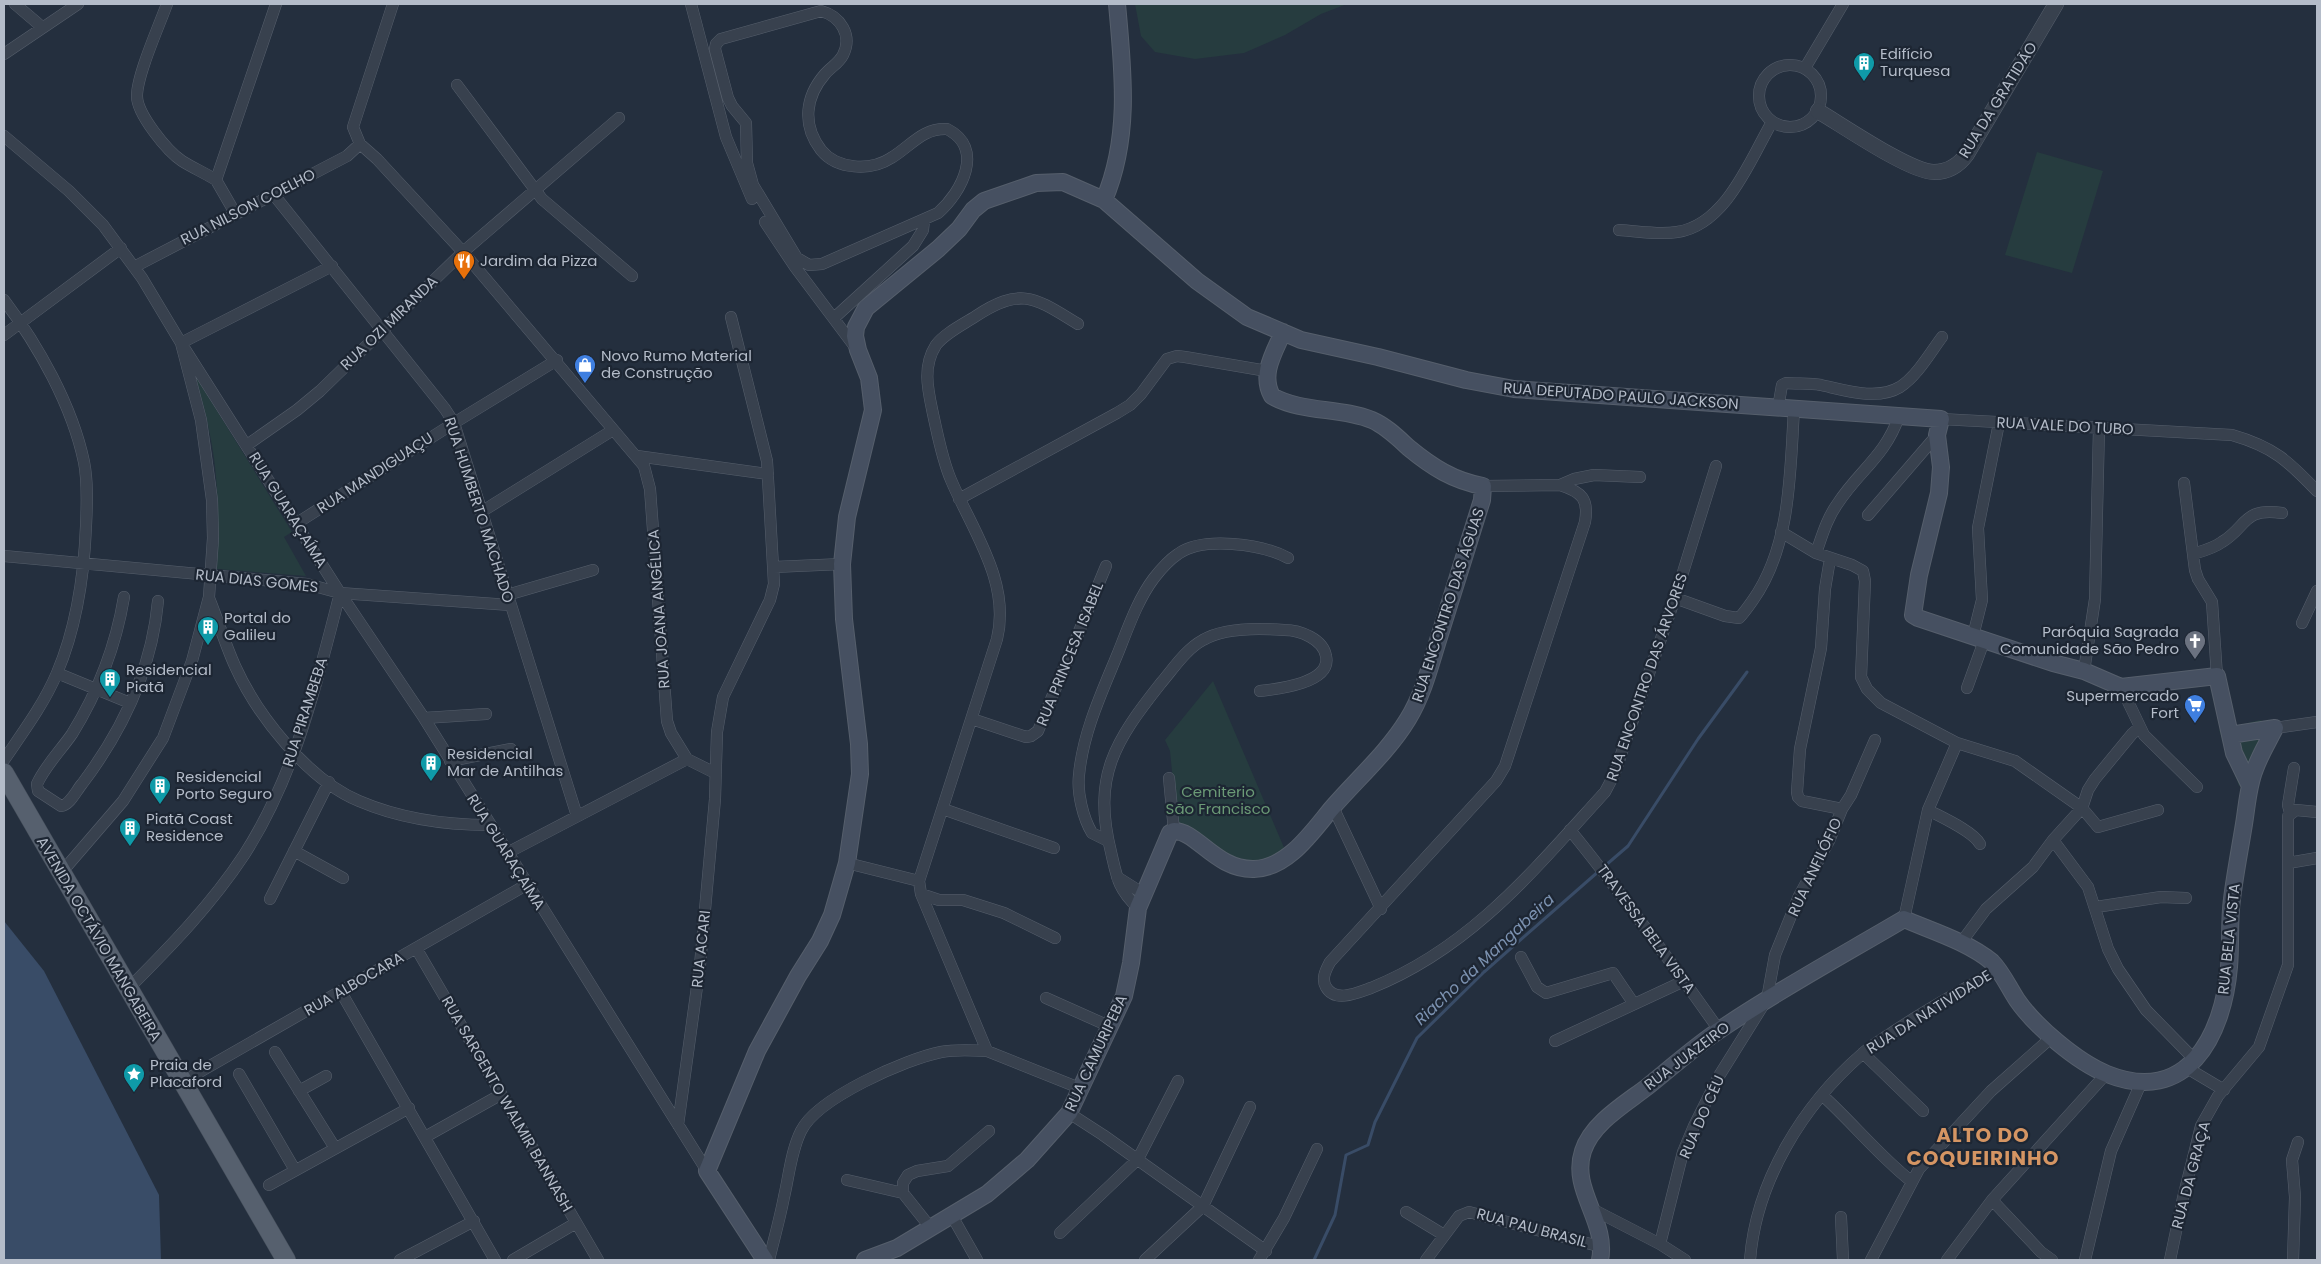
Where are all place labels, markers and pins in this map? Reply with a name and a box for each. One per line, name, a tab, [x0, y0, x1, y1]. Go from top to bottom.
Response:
place label: Edifício Turquesa	[1880, 43, 1950, 81]
building icon: Edifício Turquesa	[1852, 51, 1876, 82]
restaurant icon: Jardim da Pizza	[452, 249, 476, 280]
place label: Jardim da Pizza	[480, 250, 597, 271]
place label: Novo Rumo Material de Construção	[601, 345, 752, 383]
shop icon: Novo Rumo Material de Construção	[573, 353, 597, 384]
place label: Portal do Galileu	[224, 607, 291, 645]
building icon: Portal do Galileu	[196, 615, 220, 646]
place label: Paróquia Sagrada Comunidade São Pedro	[2000, 621, 2179, 659]
church icon: Paróquia Sagrada Comunidade São Pedro	[2183, 629, 2207, 660]
place label: Residencial Piatã	[126, 659, 212, 697]
building icon: Residencial Piatã	[98, 667, 122, 698]
place label: Supermercado Fort	[2066, 685, 2179, 723]
supermarket icon: Supermercado Fort	[2183, 693, 2207, 724]
place label: Residencial Mar de Antilhas	[447, 743, 563, 781]
building icon: Residencial Mar de Antilhas	[419, 751, 443, 782]
place label: Residencial Porto Seguro	[176, 766, 272, 804]
building icon: Residencial Porto Seguro	[148, 774, 172, 805]
place label: Piatã Coast Residence	[146, 808, 233, 846]
building icon: Piatã Coast Residence	[118, 816, 142, 847]
place label: Praia de Placaford	[150, 1054, 222, 1092]
place icon: Praia de Placaford	[122, 1062, 146, 1093]

